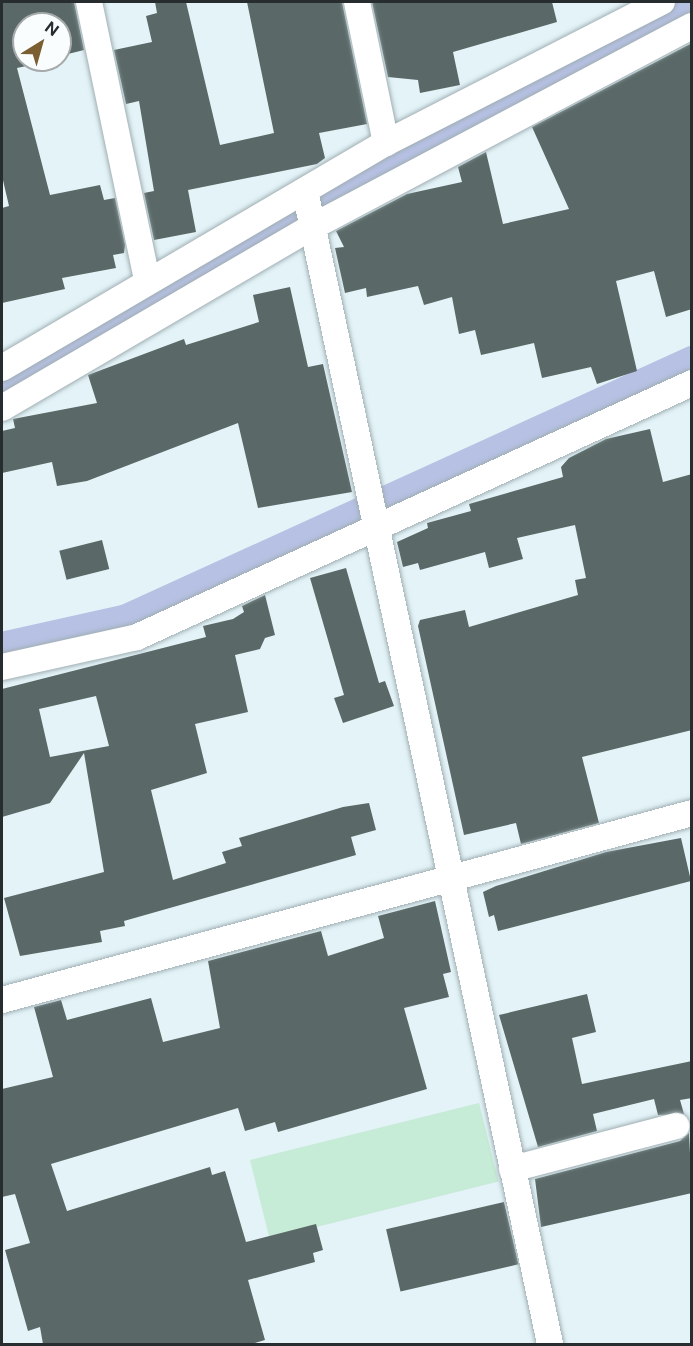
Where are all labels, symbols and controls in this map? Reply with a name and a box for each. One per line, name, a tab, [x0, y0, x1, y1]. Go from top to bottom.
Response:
north arrow	[12, 12, 72, 72]
text: N	[41, 17, 63, 40]

